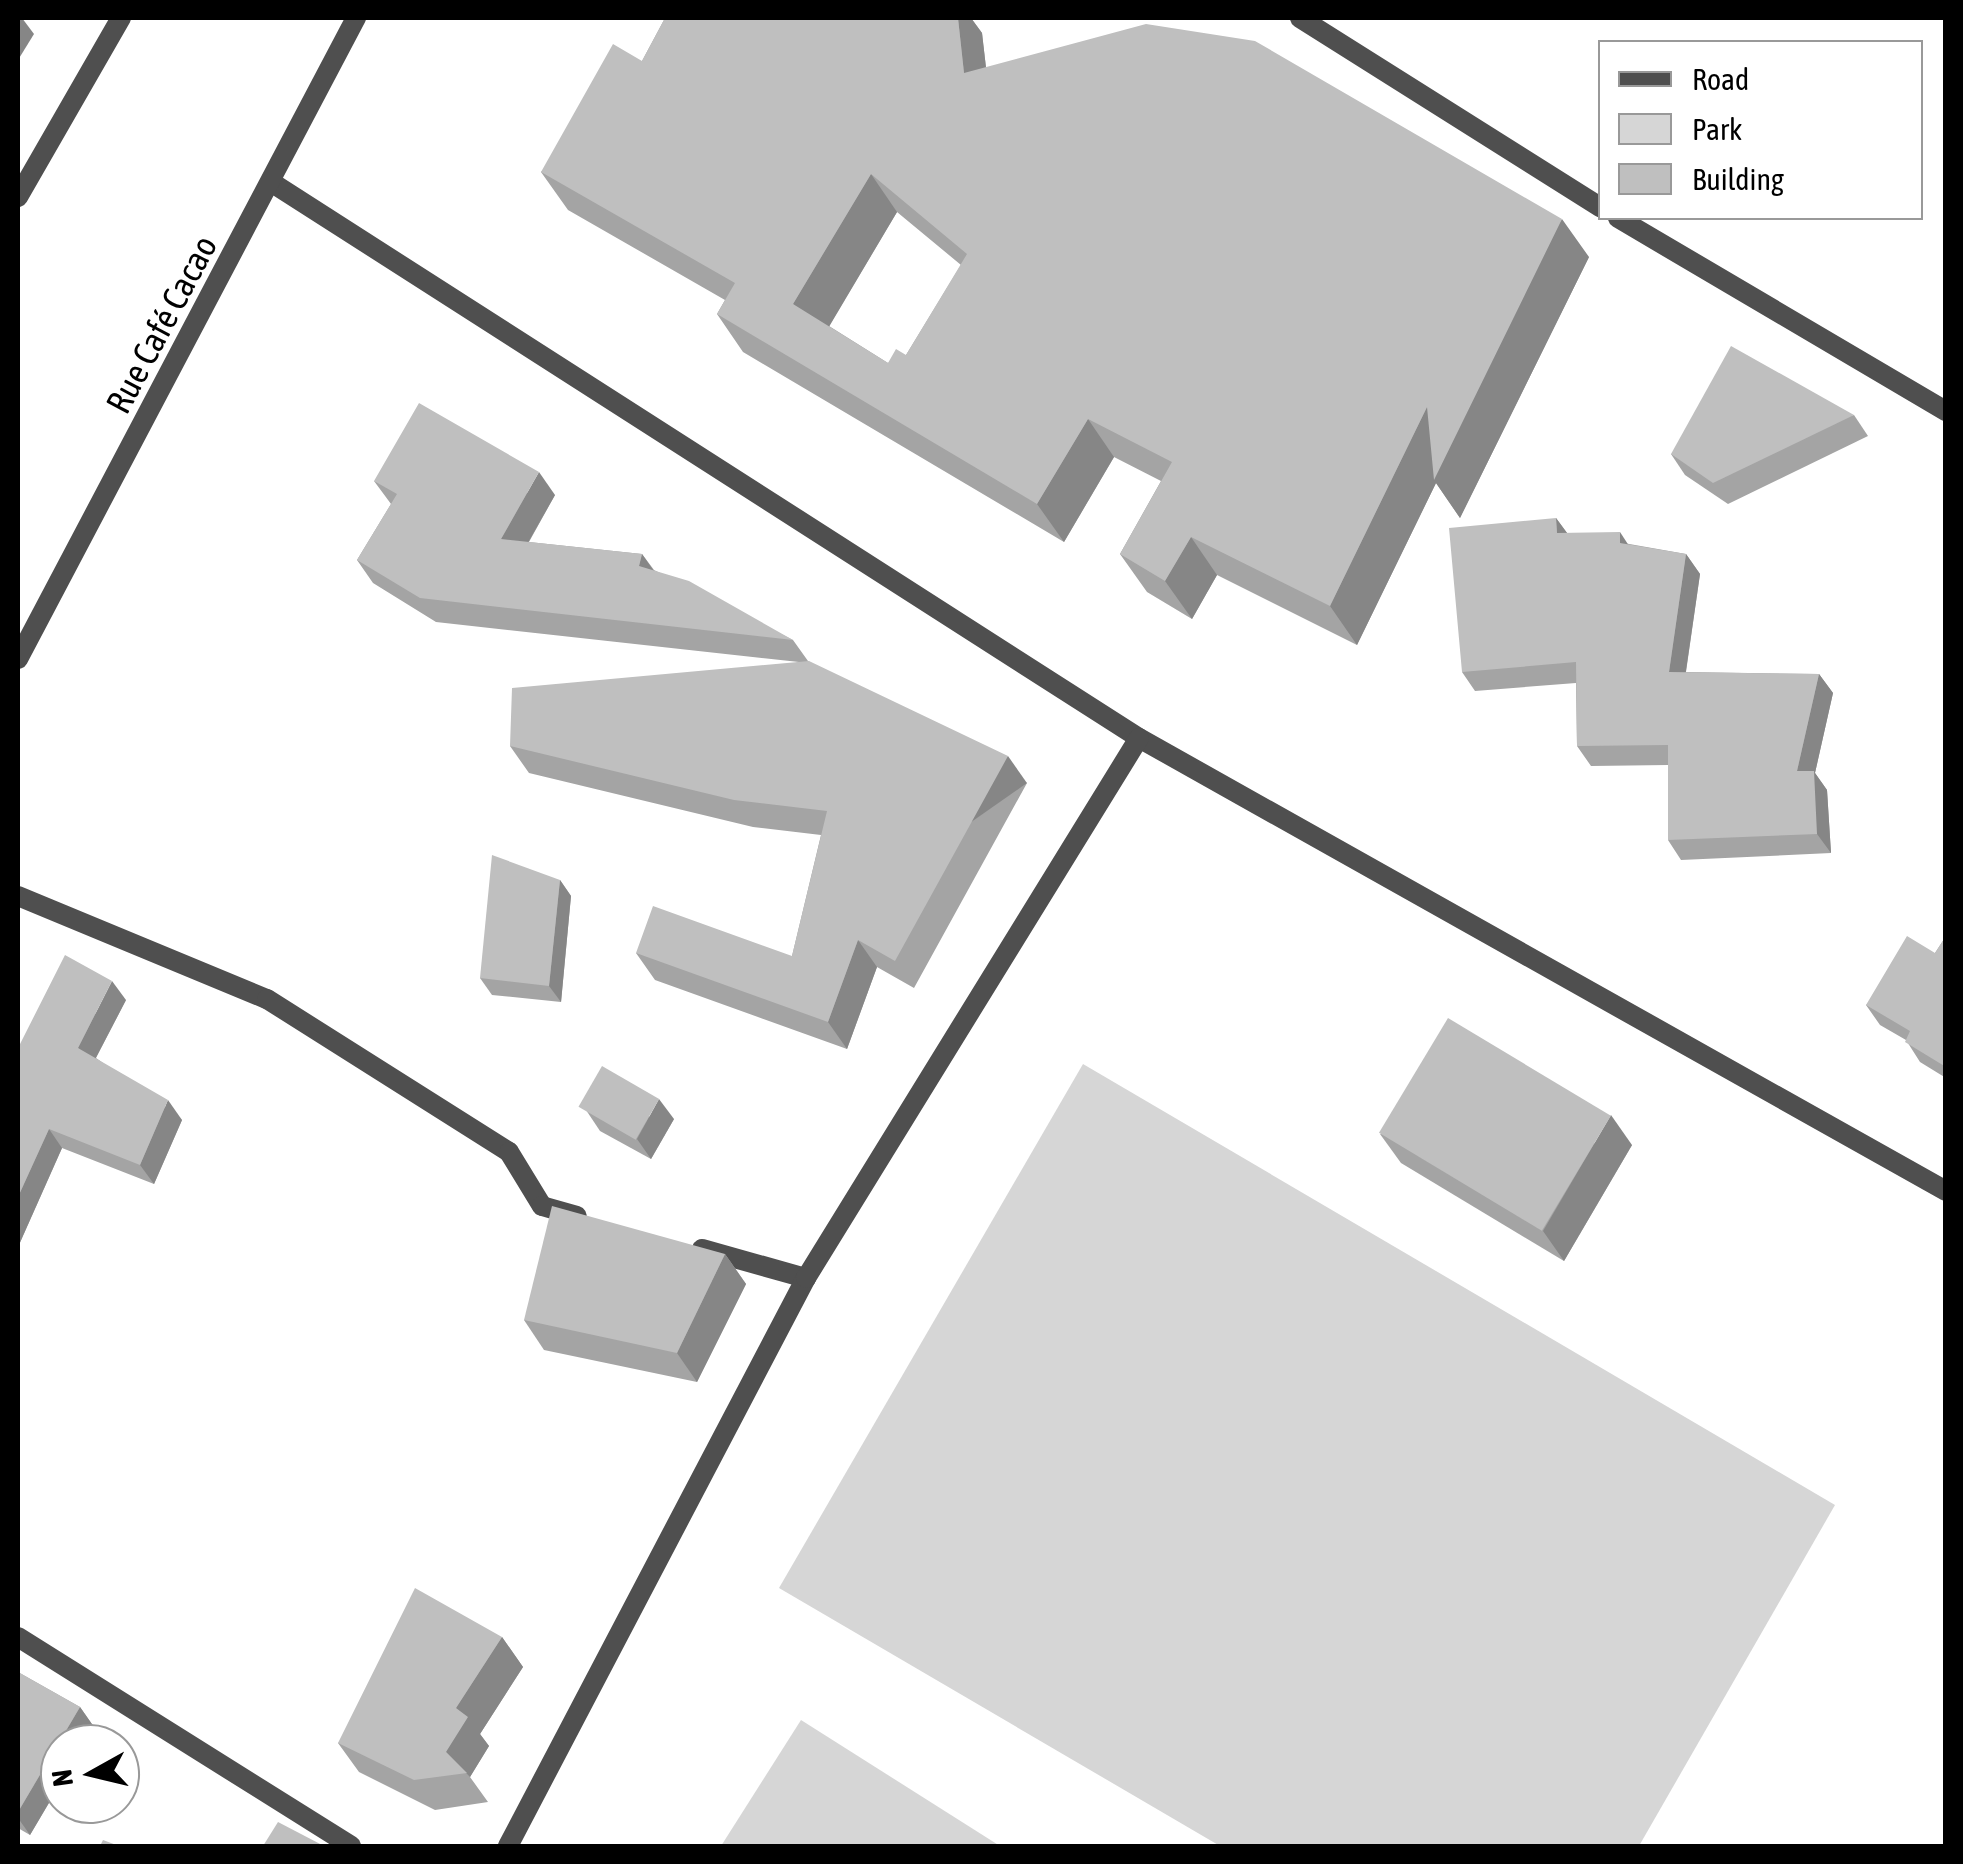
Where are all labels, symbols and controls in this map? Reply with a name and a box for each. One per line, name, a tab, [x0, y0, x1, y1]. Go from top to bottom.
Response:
legend	[1598, 40, 1923, 220]
text: Road	[1692, 62, 1749, 96]
text: Park	[1692, 112, 1742, 146]
text: Building	[1692, 162, 1784, 196]
street label: Rue Café Cacao	[97, 228, 225, 420]
north arrow	[40, 1724, 140, 1824]
text: N	[45, 1767, 79, 1788]

